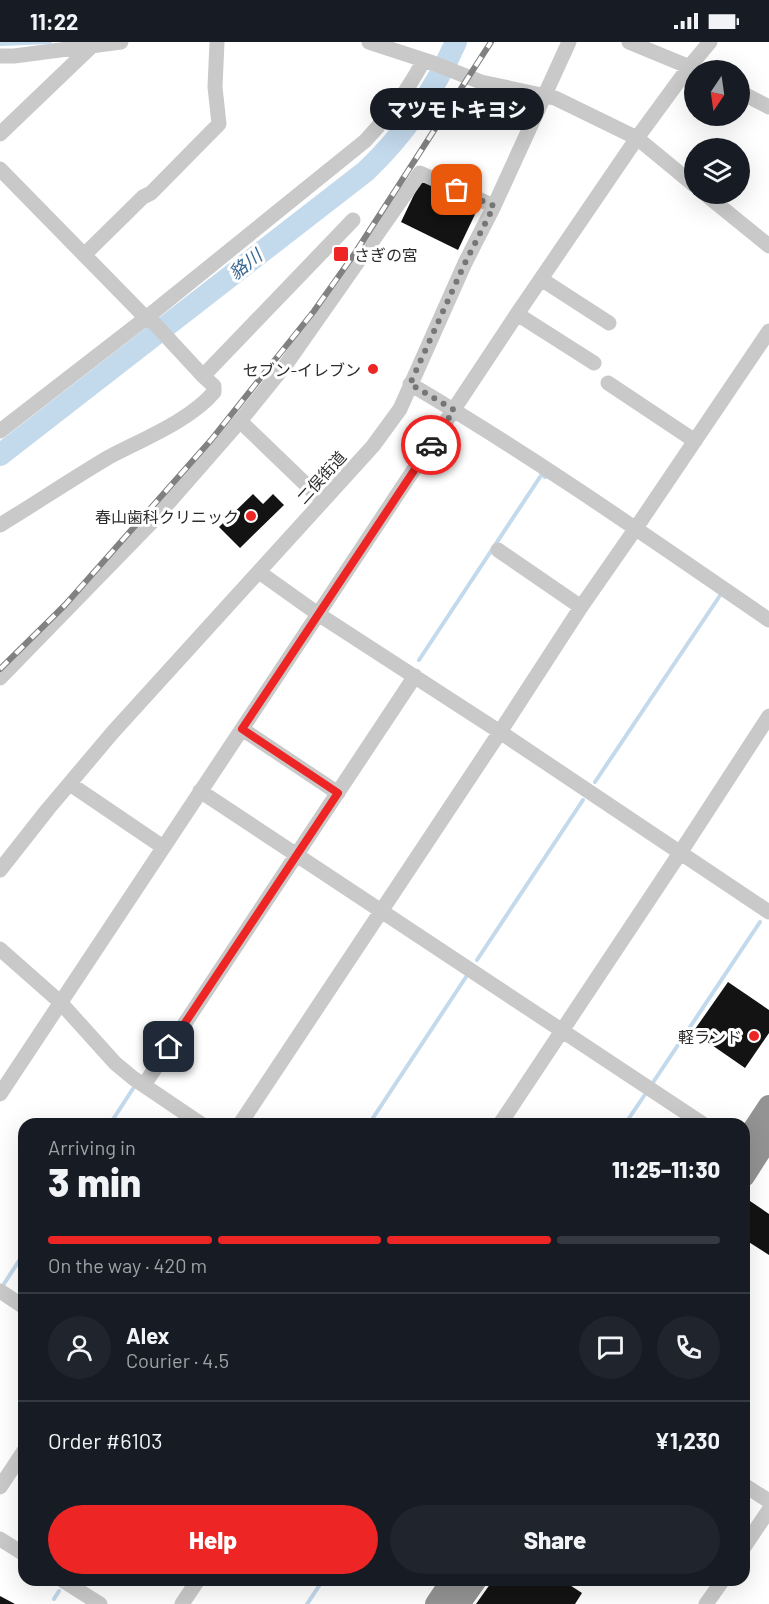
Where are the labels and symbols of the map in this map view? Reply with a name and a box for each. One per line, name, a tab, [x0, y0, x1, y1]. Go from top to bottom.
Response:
north arrow	[684, 60, 750, 126]
callout: マツモトキヨシ	[370, 88, 544, 130]
pin	[431, 164, 482, 215]
water label: 貉川	[224, 243, 268, 284]
marker: さぎの宮	[332, 245, 350, 263]
place label: さぎの宮	[354, 245, 418, 264]
place label: セブン-イレブン	[243, 360, 361, 379]
marker: セブン-イレブン	[366, 362, 380, 376]
courier	[401, 415, 461, 475]
street label: 二俣街道	[293, 447, 349, 507]
place label: 春山歯科クリニック	[95, 507, 239, 526]
marker: 春山歯科クリニック	[244, 509, 258, 523]
pin	[143, 1021, 194, 1072]
place label: 軽ランド	[678, 1027, 742, 1046]
marker: 軽ランド	[747, 1029, 761, 1043]

